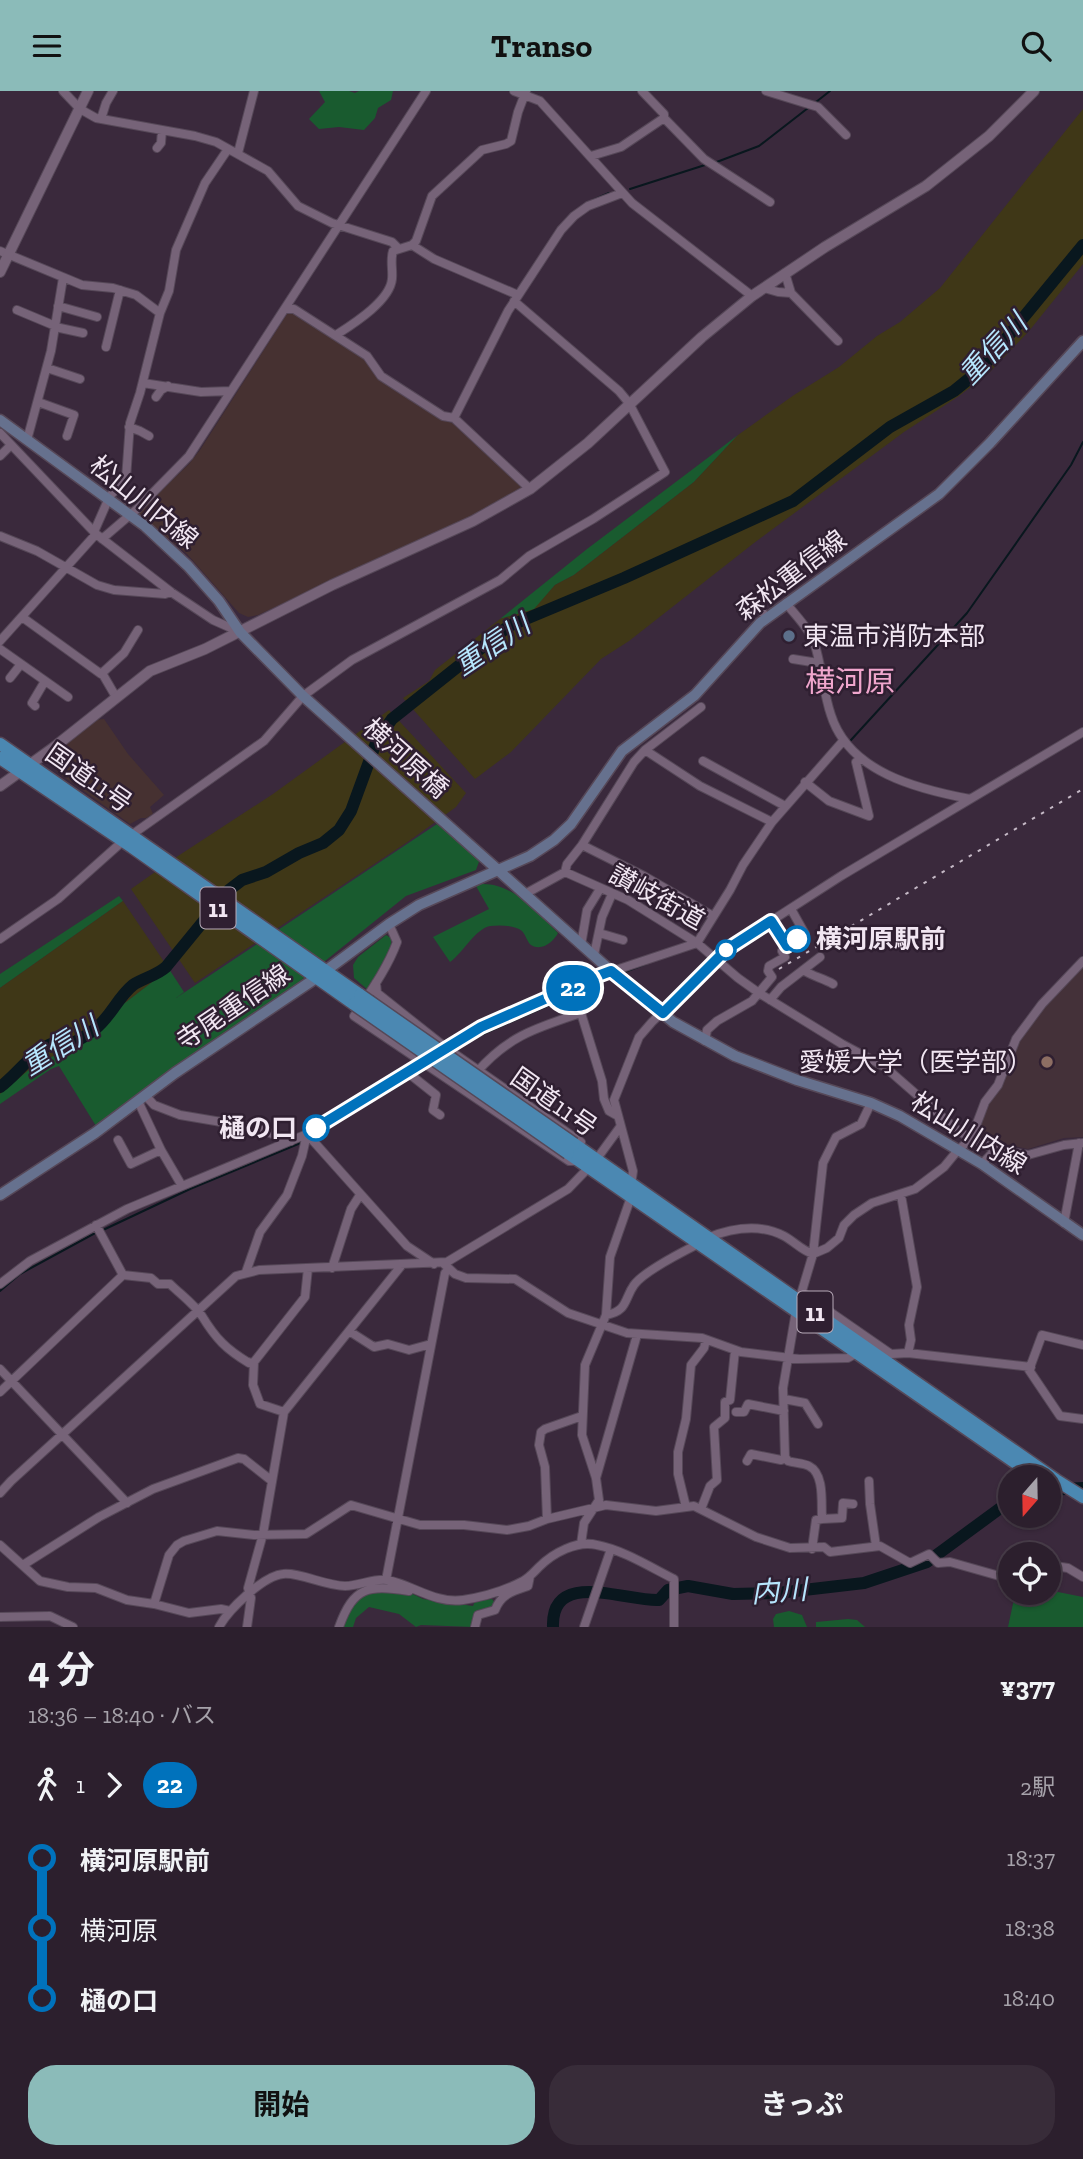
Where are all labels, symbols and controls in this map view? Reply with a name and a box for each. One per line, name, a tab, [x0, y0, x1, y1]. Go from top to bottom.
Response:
icon: menu	[28, 27, 66, 65]
text: Transo	[491, 27, 592, 65]
icon: search	[1017, 27, 1055, 65]
water label: 重信川	[952, 305, 1036, 391]
street label: 松山川内線	[83, 449, 205, 555]
street label: 森松重信線	[729, 523, 853, 627]
water label: 重信川	[448, 606, 539, 682]
place label: 東温市消防本部	[803, 620, 985, 652]
marker: 東温市消防本部	[781, 628, 797, 644]
district label: 横河原	[805, 664, 895, 700]
street label: 横河原橋	[357, 711, 455, 805]
street label: 国道11号	[40, 737, 138, 819]
street label: 讃岐街道	[604, 858, 710, 936]
road number: 11	[200, 887, 235, 929]
place label: 横河原駅前	[816, 923, 946, 955]
marker: 横河原駅前	[784, 926, 810, 952]
unlabelled marker	[716, 940, 736, 960]
street label: 寺尾重信線	[170, 957, 296, 1057]
line badge: 22	[542, 965, 604, 1011]
text: 22	[560, 973, 586, 1002]
water label: 重信川	[16, 1008, 107, 1082]
place label: 愛媛大学（医学部）	[799, 1046, 1033, 1078]
marker: 愛媛大学（医学部）	[1039, 1054, 1055, 1070]
street label: 国道11号	[505, 1061, 603, 1143]
street label: 松山川内線	[905, 1085, 1033, 1181]
place label: 樋の口	[219, 1112, 297, 1144]
marker: 樋の口	[303, 1115, 329, 1141]
road number: 11	[798, 1291, 832, 1332]
north arrow	[998, 1465, 1060, 1528]
map controls	[998, 1465, 1061, 1605]
button: locate	[998, 1542, 1061, 1605]
water label: 内川	[750, 1572, 811, 1609]
text: 4 分	[28, 1647, 95, 1693]
text: ¥377	[1000, 1671, 1055, 1703]
text: 18:36 – 18:40 · バス	[28, 1701, 216, 1729]
icon: walk	[28, 1766, 66, 1804]
icon: forward	[95, 1766, 133, 1804]
text: 22	[157, 1770, 183, 1799]
text: 1	[76, 1771, 85, 1799]
text: 2駅	[1020, 1773, 1055, 1801]
text: 18:37	[1007, 1844, 1055, 1872]
text: 横河原駅前	[80, 1845, 210, 1877]
text: 18:38	[1005, 1914, 1055, 1942]
text: 横河原	[80, 1915, 158, 1947]
text: 18:40	[1003, 1984, 1055, 2012]
text: 樋の口	[80, 1985, 158, 2017]
button: 開始	[28, 2065, 535, 2145]
button: きっぷ	[549, 2065, 1055, 2145]

